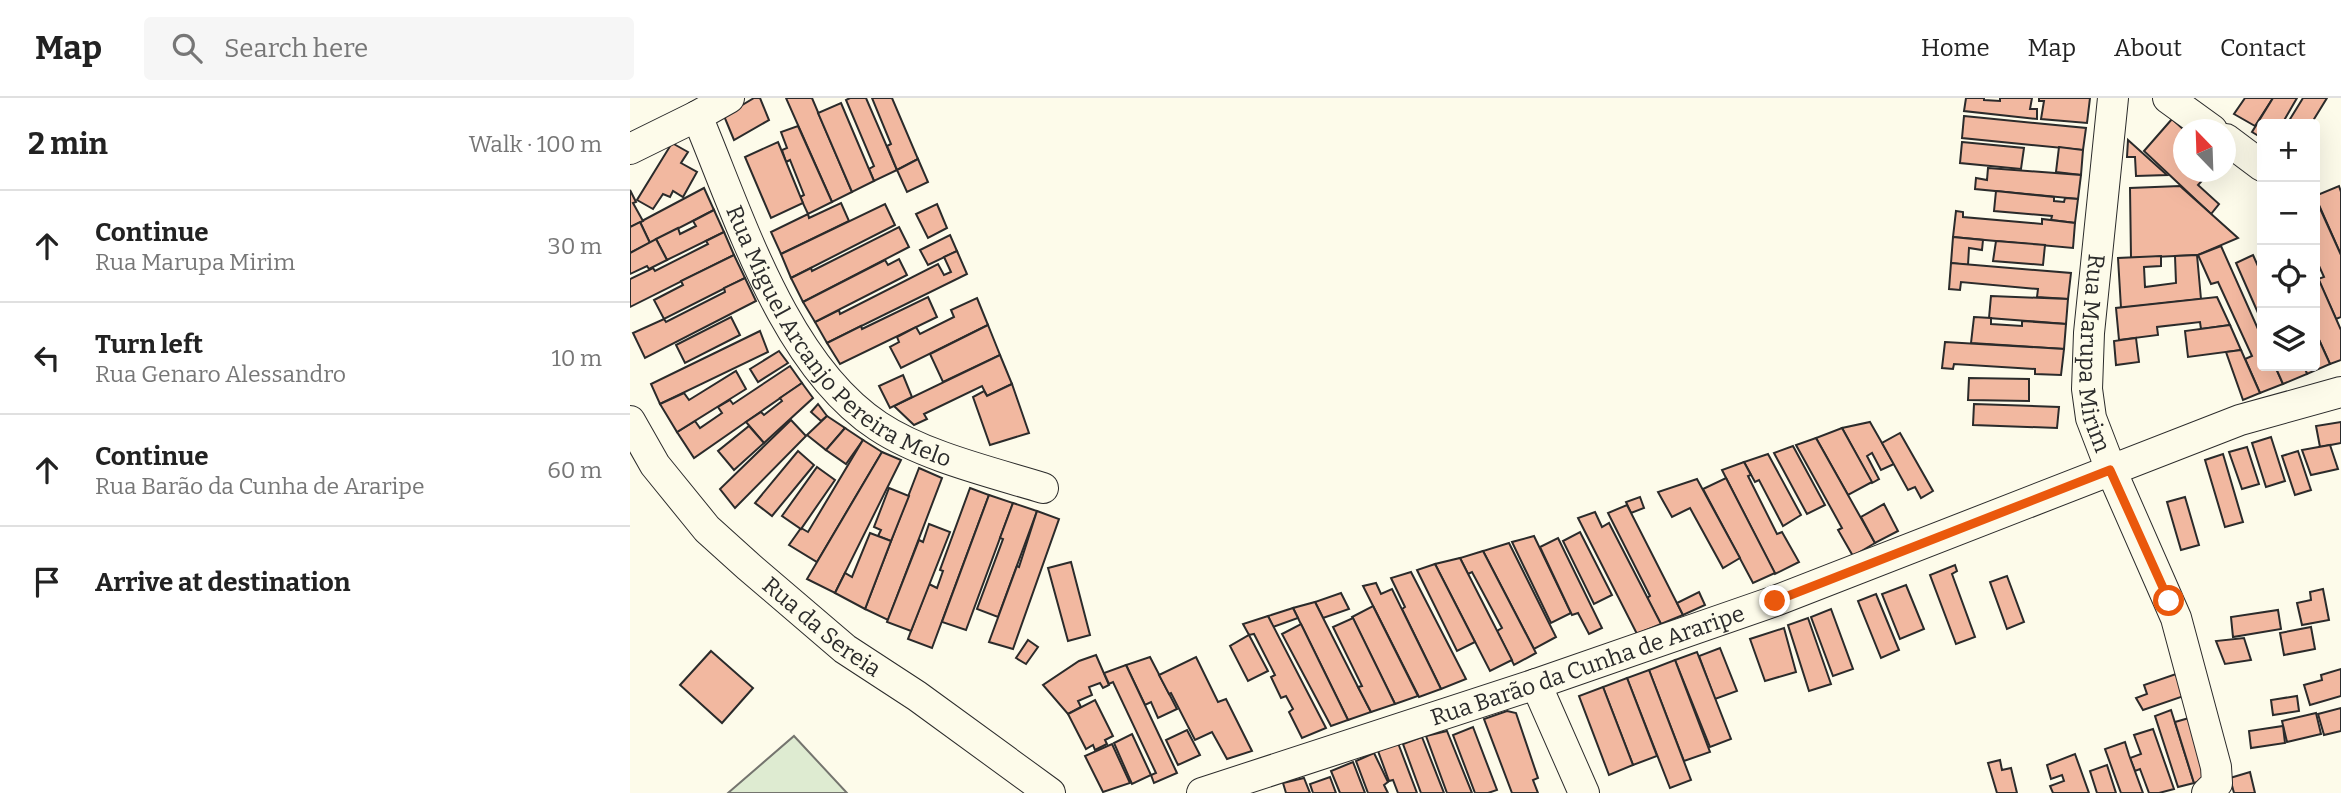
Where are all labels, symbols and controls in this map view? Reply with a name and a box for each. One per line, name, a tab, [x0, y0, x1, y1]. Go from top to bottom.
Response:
search box	[144, 17, 634, 80]
text: Map	[35, 28, 102, 68]
icon: search	[168, 29, 206, 67]
text: Search here	[224, 33, 368, 64]
text: Home	[1921, 34, 1990, 62]
text: Map	[2028, 34, 2076, 62]
text: About	[2114, 34, 2182, 62]
text: Contact	[2220, 34, 2306, 62]
north arrow	[2173, 119, 2236, 182]
map controls	[2257, 119, 2320, 371]
button: +	[2257, 119, 2320, 182]
text: 2 min	[28, 126, 108, 162]
text: Walk · 100 m	[469, 130, 602, 158]
button: −	[2257, 182, 2320, 245]
street label: Rua Miguel Arcanjo Pereira Melo	[720, 201, 955, 473]
text: Continue	[95, 217, 209, 248]
icon: ahead	[28, 227, 66, 265]
text: 30 m	[548, 232, 602, 260]
button: locate	[2257, 245, 2320, 308]
text: Rua Marupa Mirim	[95, 248, 295, 276]
street label: Rua Marupa Mirim	[2073, 253, 2117, 456]
button: layers	[2257, 308, 2320, 371]
text: Turn left	[95, 329, 203, 360]
icon: left	[28, 339, 66, 377]
text: 10 m	[551, 344, 602, 372]
text: Rua Genaro Alessandro	[95, 360, 346, 388]
text: Continue	[95, 441, 209, 472]
icon: ahead	[28, 451, 66, 489]
text: 60 m	[547, 456, 602, 484]
text: Rua Barão da Cunha de Araripe	[95, 472, 425, 500]
icon: arrive	[28, 563, 66, 601]
text: Arrive at destination	[95, 567, 350, 598]
street label: Rua da Sereia	[757, 571, 887, 683]
route end	[1759, 585, 1790, 616]
route start	[2153, 585, 2184, 616]
street label: Rua Barão da Cunha de Araripe	[1427, 599, 1748, 732]

